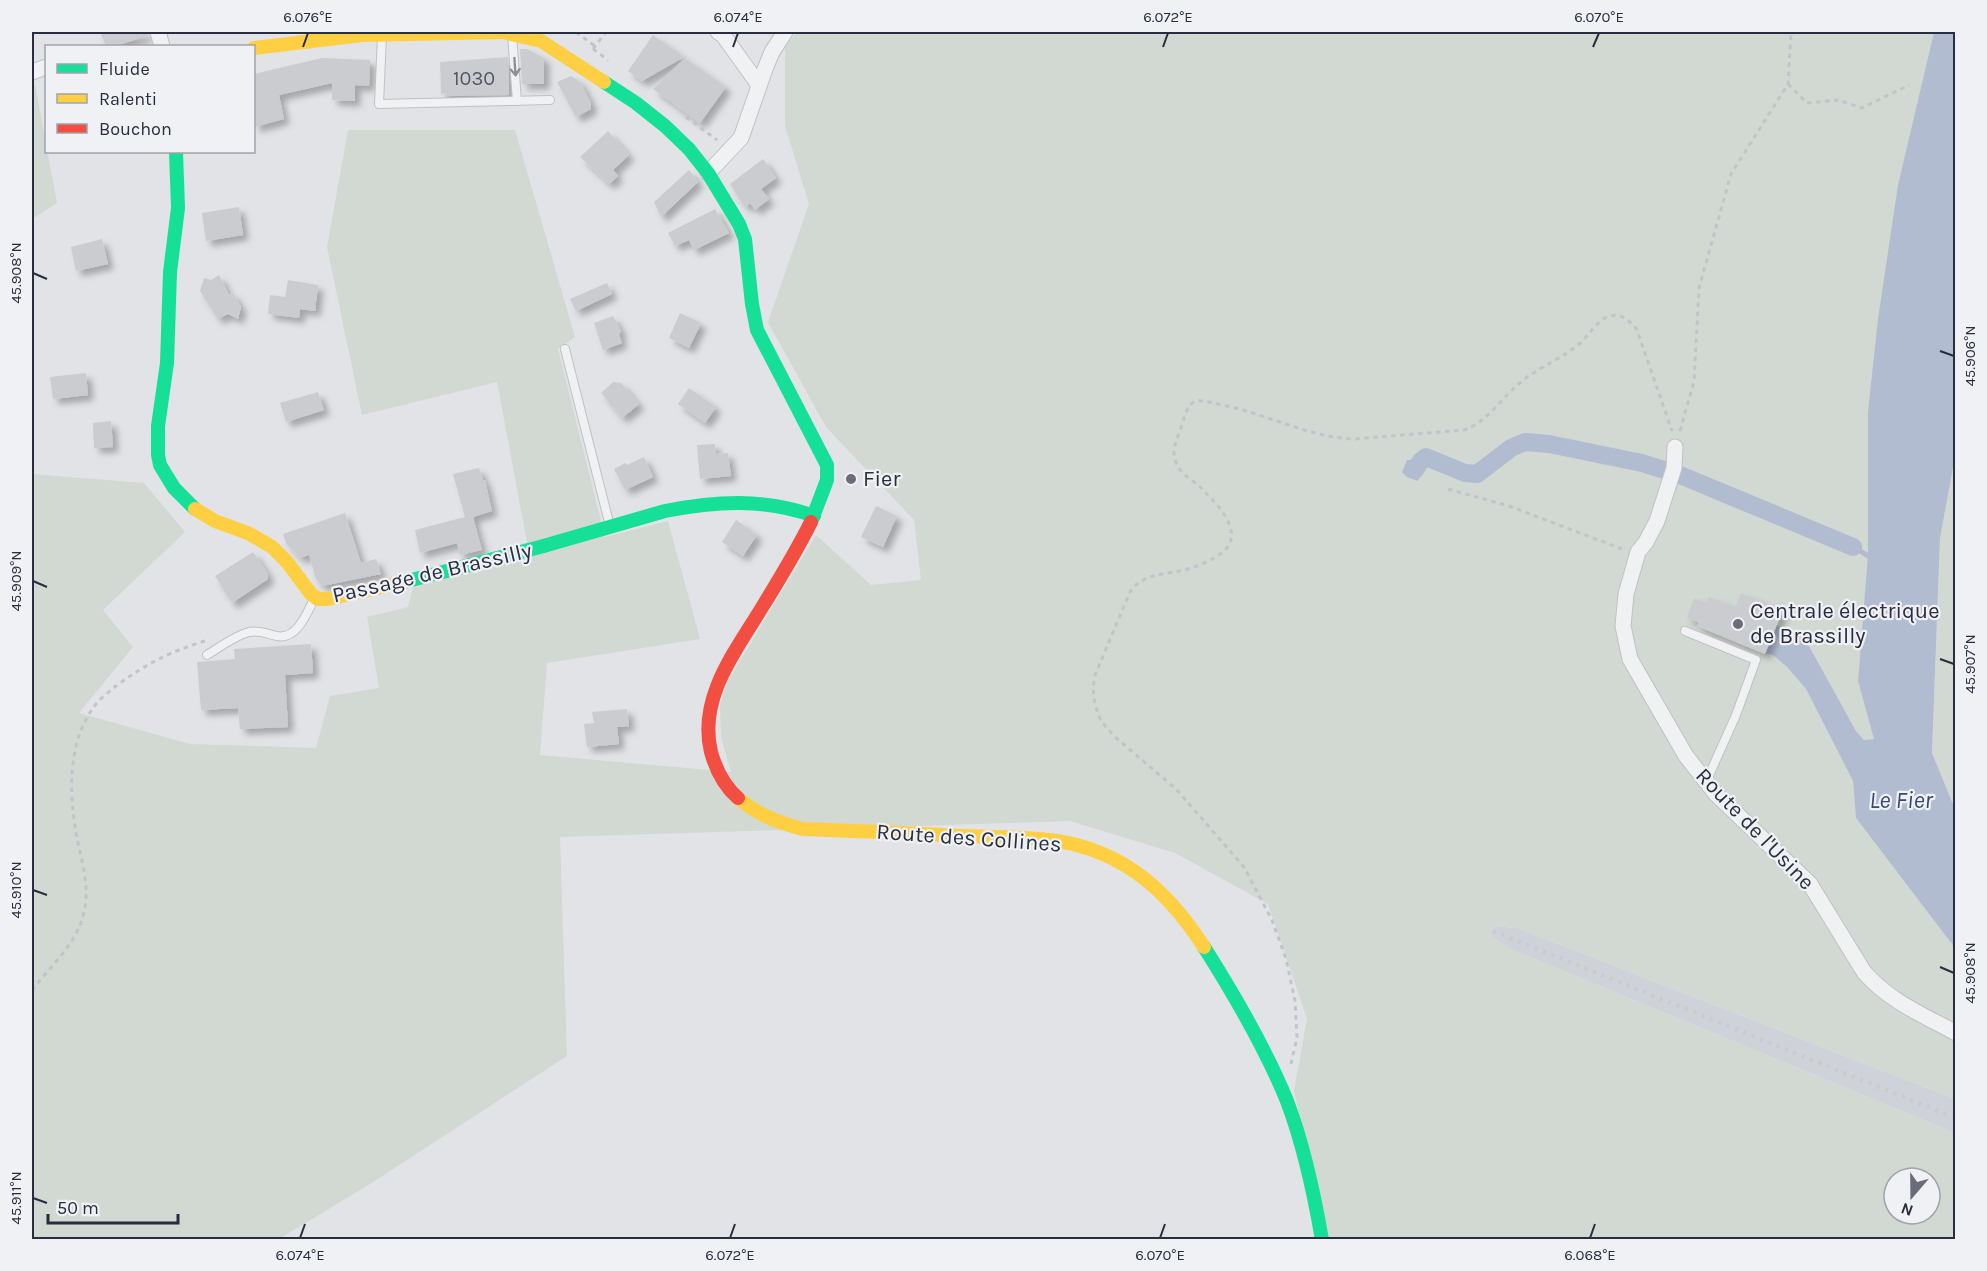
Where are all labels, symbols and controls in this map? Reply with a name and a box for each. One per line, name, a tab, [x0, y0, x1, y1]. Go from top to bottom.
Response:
text: 6.076°E	[283, 8, 333, 26]
text: 6.074°E	[713, 8, 763, 26]
text: 6.072°E	[1143, 8, 1193, 26]
text: 6.070°E	[1574, 8, 1624, 26]
legend	[45, 45, 255, 153]
one-way arrow	[509, 57, 520, 77]
text: Fluide	[99, 58, 150, 80]
house number: 1030	[453, 67, 495, 90]
text: Ralenti	[99, 88, 157, 110]
text: Bouchon	[99, 118, 172, 140]
text: 45.908°N	[7, 242, 25, 304]
text: 45.906°N	[1961, 325, 1979, 387]
place label: Fier	[863, 466, 900, 492]
marker: Fier	[844, 472, 858, 486]
street label: Passage de Brassilly	[330, 537, 534, 609]
text: 45.909°N	[7, 550, 25, 612]
place label: Centrale électrique de Brassilly	[1750, 598, 1939, 649]
marker: Centrale électrique de Brassilly	[1731, 617, 1745, 631]
text: 45.907°N	[1961, 634, 1979, 694]
street label: Route de l'Usine	[1690, 763, 1820, 895]
water label: Le Fier	[1869, 786, 1934, 814]
street label: Route des Collines	[876, 819, 1062, 857]
text: 45.910°N	[7, 861, 25, 919]
text: 45.908°N	[1961, 942, 1979, 1004]
north arrow	[1882, 1166, 1942, 1226]
text: 45.911°N	[7, 1171, 25, 1225]
scale bar	[48, 1187, 178, 1225]
text: 50 m	[57, 1197, 99, 1219]
text: N	[1898, 1199, 1916, 1221]
text: 6.074°E	[275, 1246, 325, 1264]
text: 6.072°E	[705, 1246, 755, 1264]
text: 6.070°E	[1135, 1246, 1185, 1264]
text: 6.068°E	[1564, 1246, 1616, 1264]

